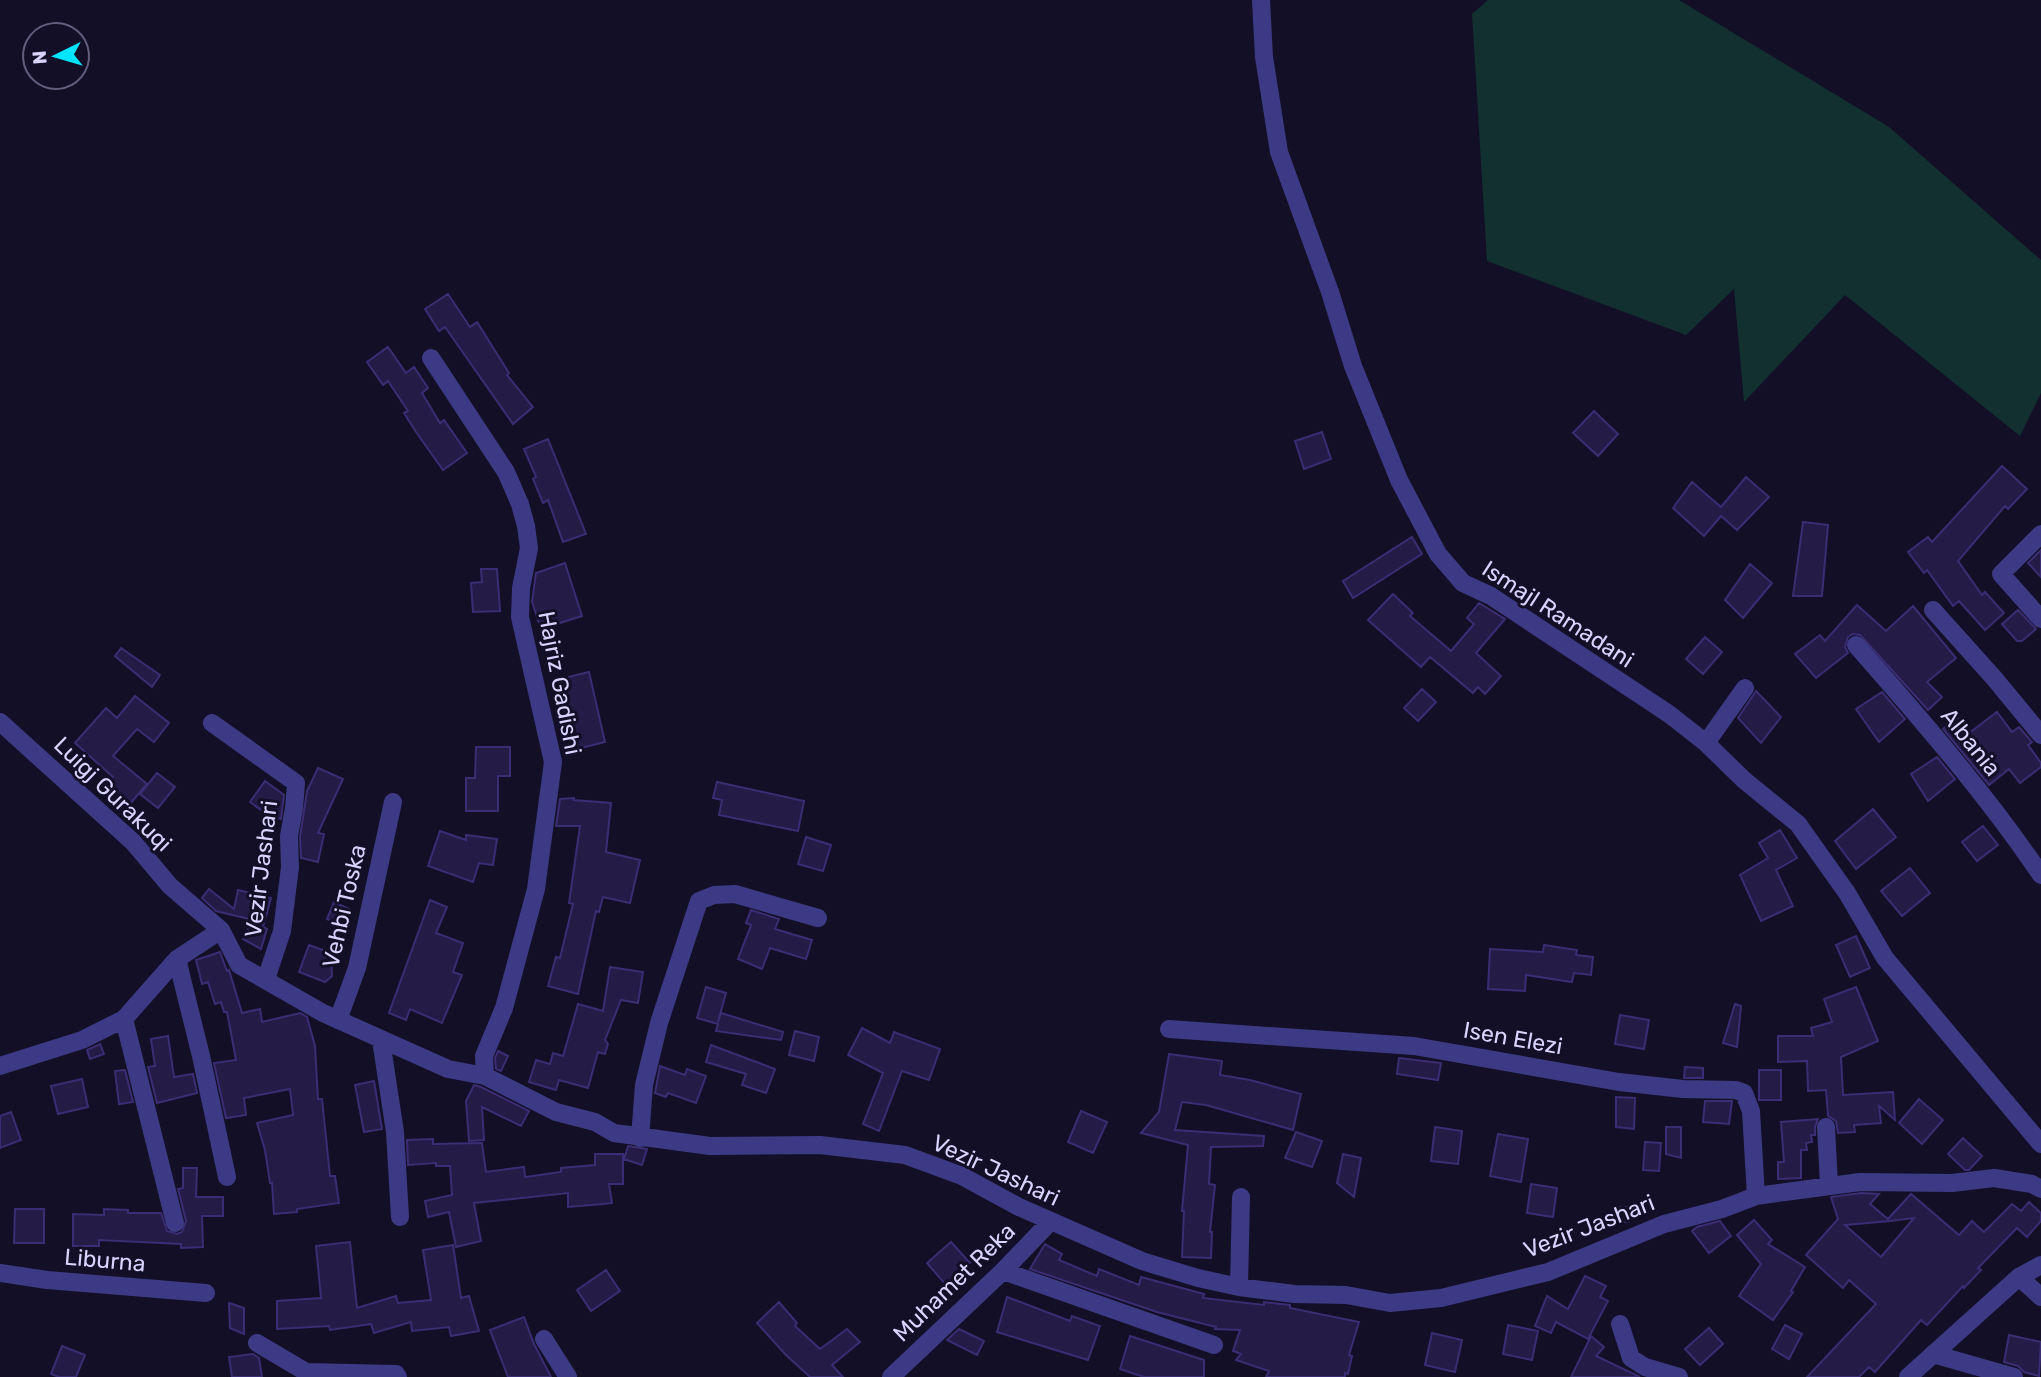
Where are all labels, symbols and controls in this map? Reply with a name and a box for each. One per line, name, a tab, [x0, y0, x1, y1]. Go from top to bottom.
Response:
north arrow	[21, 21, 91, 91]
text: N	[28, 50, 52, 65]
street label: Ismajl Ramadani	[1477, 555, 1639, 673]
street label: Hajriz Gadishi	[532, 609, 588, 757]
street label: Albania	[1935, 702, 2007, 782]
street label: Luigj Gurakuqi	[48, 731, 178, 857]
street label: Vezir Jashari	[239, 799, 283, 939]
street label: Vehbi Toska	[316, 842, 372, 970]
street label: Isen Elezi	[1461, 1016, 1565, 1060]
street label: Vezir Jashari	[928, 1128, 1064, 1212]
street label: Vezir Jashari	[1520, 1188, 1658, 1264]
street label: Muhamet Reka	[887, 1217, 1021, 1347]
street label: Liburna	[63, 1243, 147, 1277]

